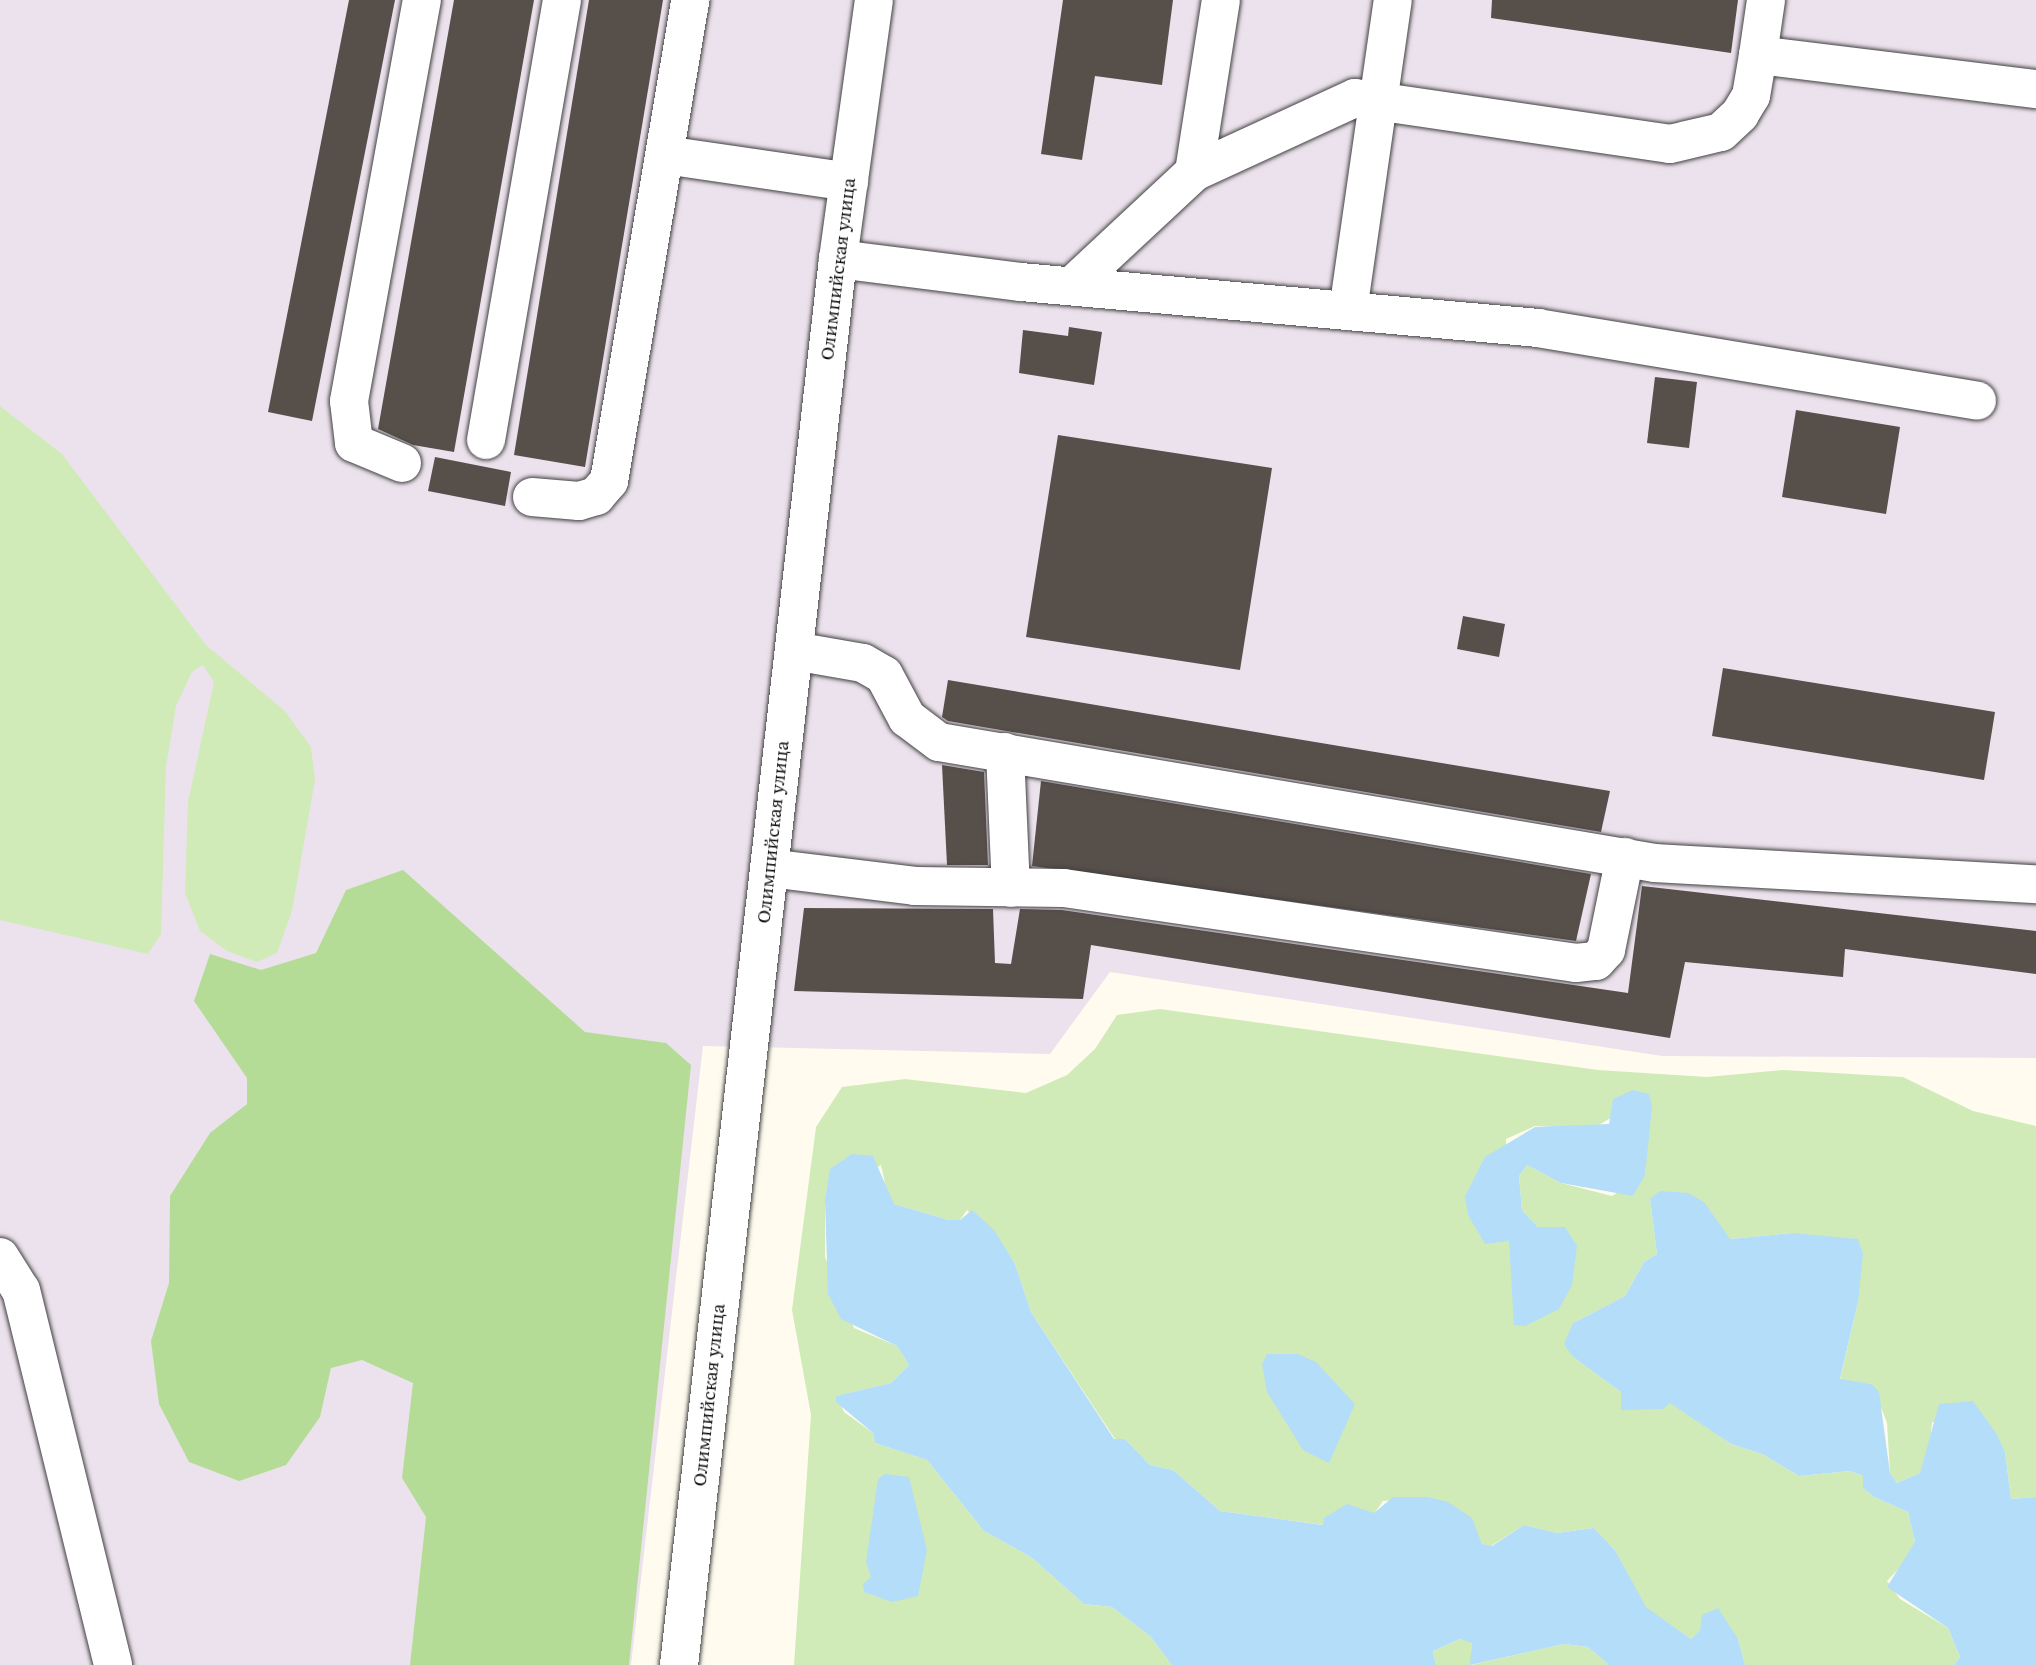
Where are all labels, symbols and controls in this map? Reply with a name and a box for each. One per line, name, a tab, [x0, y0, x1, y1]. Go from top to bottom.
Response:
street label: Олимпийская улица	[815, 177, 861, 361]
street label: Олимпийская улица	[752, 740, 794, 924]
street label: Олимпийская улица	[688, 1303, 730, 1487]

